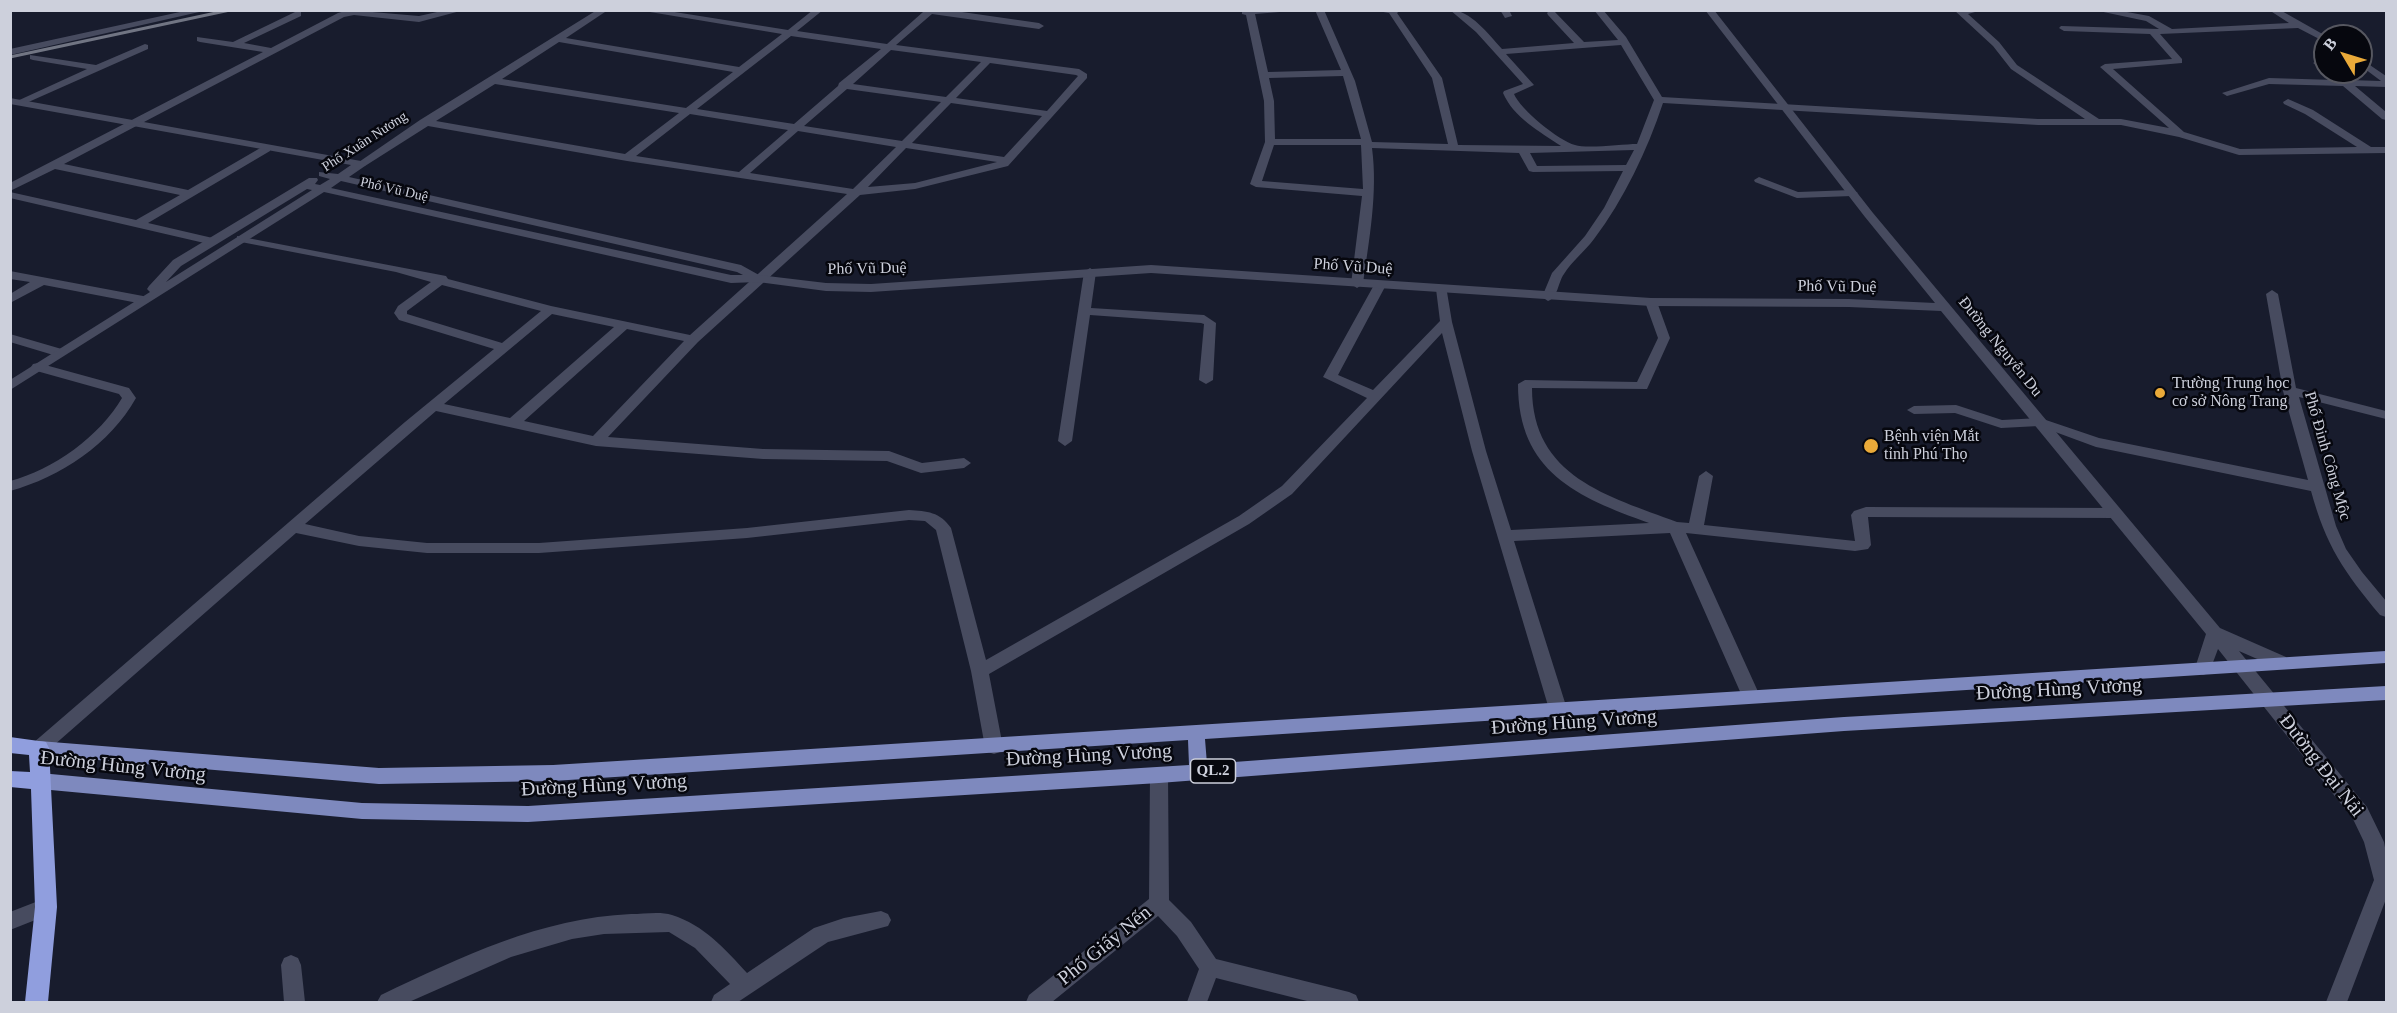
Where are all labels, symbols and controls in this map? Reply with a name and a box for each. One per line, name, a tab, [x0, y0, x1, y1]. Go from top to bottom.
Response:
north arrow	[2313, 24, 2373, 84]
text: B	[2320, 34, 2340, 53]
street label: Phố Xuân Nương	[319, 108, 411, 176]
street label: Phố Vũ Duệ	[358, 174, 430, 206]
street label: Phố Vũ Duệ	[1313, 255, 1393, 279]
street label: Phố Vũ Duệ	[827, 259, 907, 279]
street label: Phố Vũ Duệ	[1797, 277, 1877, 297]
street label: Đường Nguyễn Du	[1954, 293, 2046, 401]
place label: Trường Trung học cơ sở Nông Trang	[2172, 374, 2289, 412]
marker: Trường Trung học cơ sở Nông Trang	[2153, 386, 2167, 400]
street label: Phố Đinh Công Mộc	[2299, 389, 2355, 523]
place label: Bệnh viện Mắt tỉnh Phú Thọ	[1884, 427, 1979, 465]
marker: Bệnh viện Mắt tỉnh Phú Thọ	[1862, 437, 1880, 455]
street label: Đường Hùng Vương	[1975, 674, 2143, 706]
street label: Đường Hùng Vương	[1490, 705, 1658, 741]
street label: Đường Đại Nải	[2273, 710, 2369, 822]
street label: Đường Hùng Vương	[1005, 740, 1173, 772]
street label: Đường Hùng Vương	[39, 746, 207, 788]
road number: QL.2	[1190, 759, 1236, 783]
street label: Đường Hùng Vương	[520, 770, 688, 802]
street label: Phố Giấy Nến	[1053, 901, 1157, 991]

